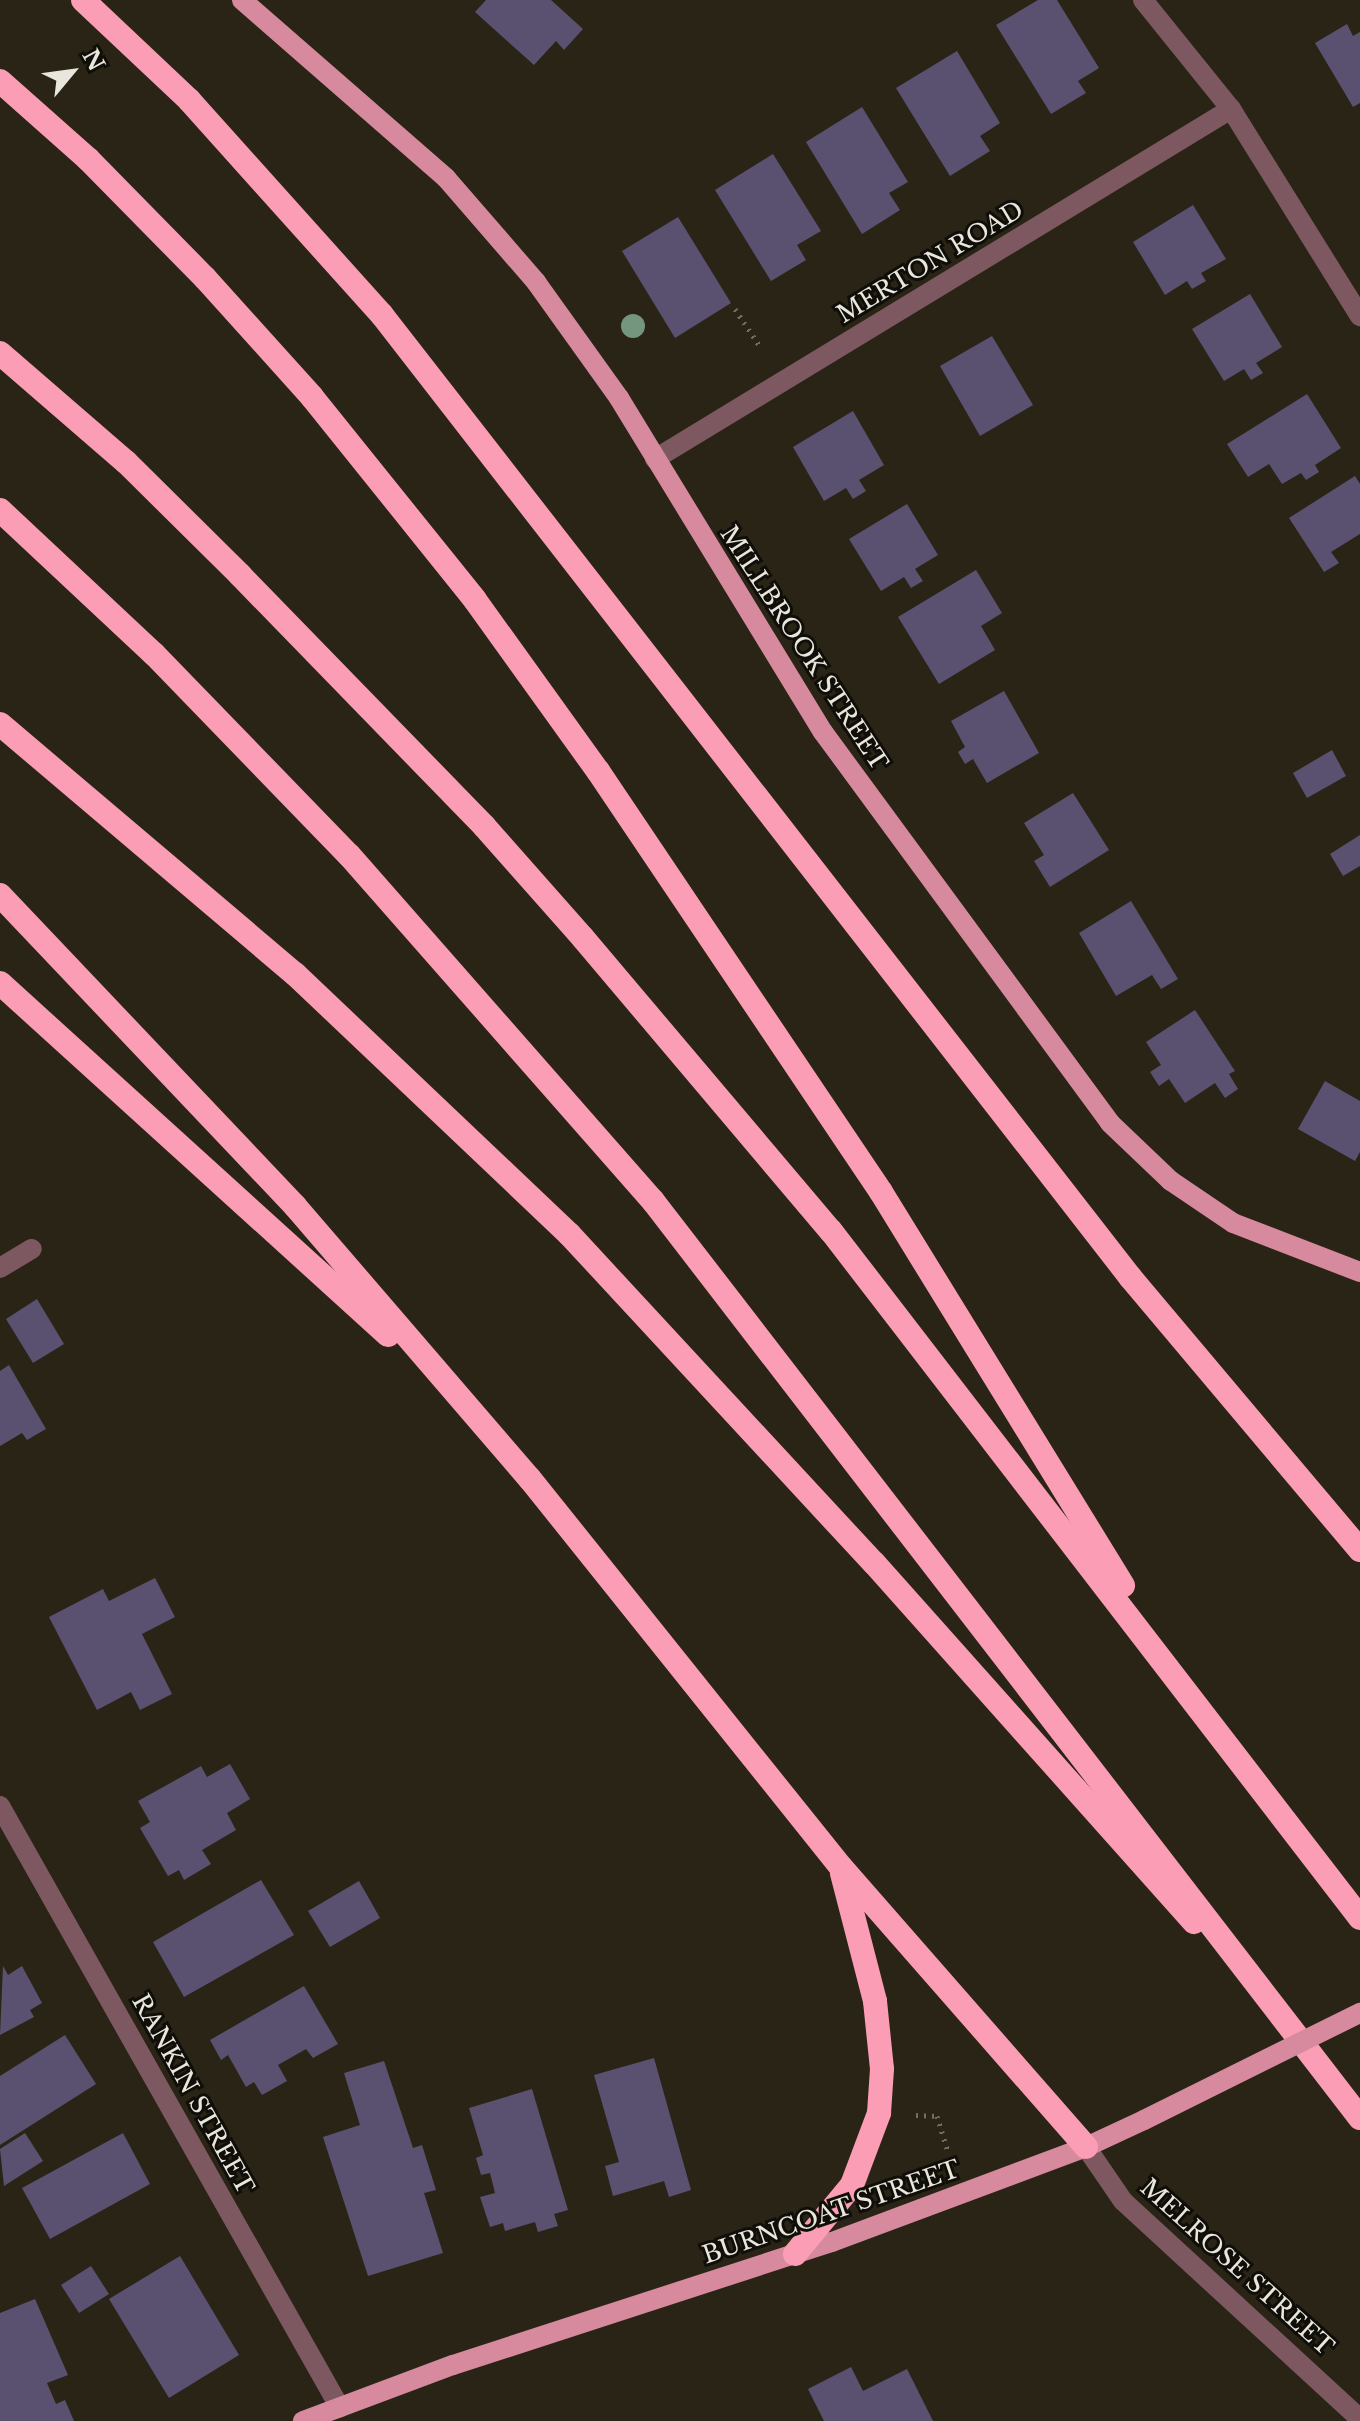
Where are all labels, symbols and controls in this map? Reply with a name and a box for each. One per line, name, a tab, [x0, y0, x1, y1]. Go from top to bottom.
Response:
north arrow	[32, 32, 112, 112]
text: N	[77, 45, 110, 76]
street label: MERTON ROAD	[832, 195, 1028, 329]
street label: MILLBROOK STREET	[714, 520, 894, 776]
street label: RANKIN STREET	[126, 1989, 260, 2199]
street label: BURNCOAT STREET	[698, 2154, 964, 2270]
street label: MELROSE STREET	[1135, 2173, 1339, 2361]

